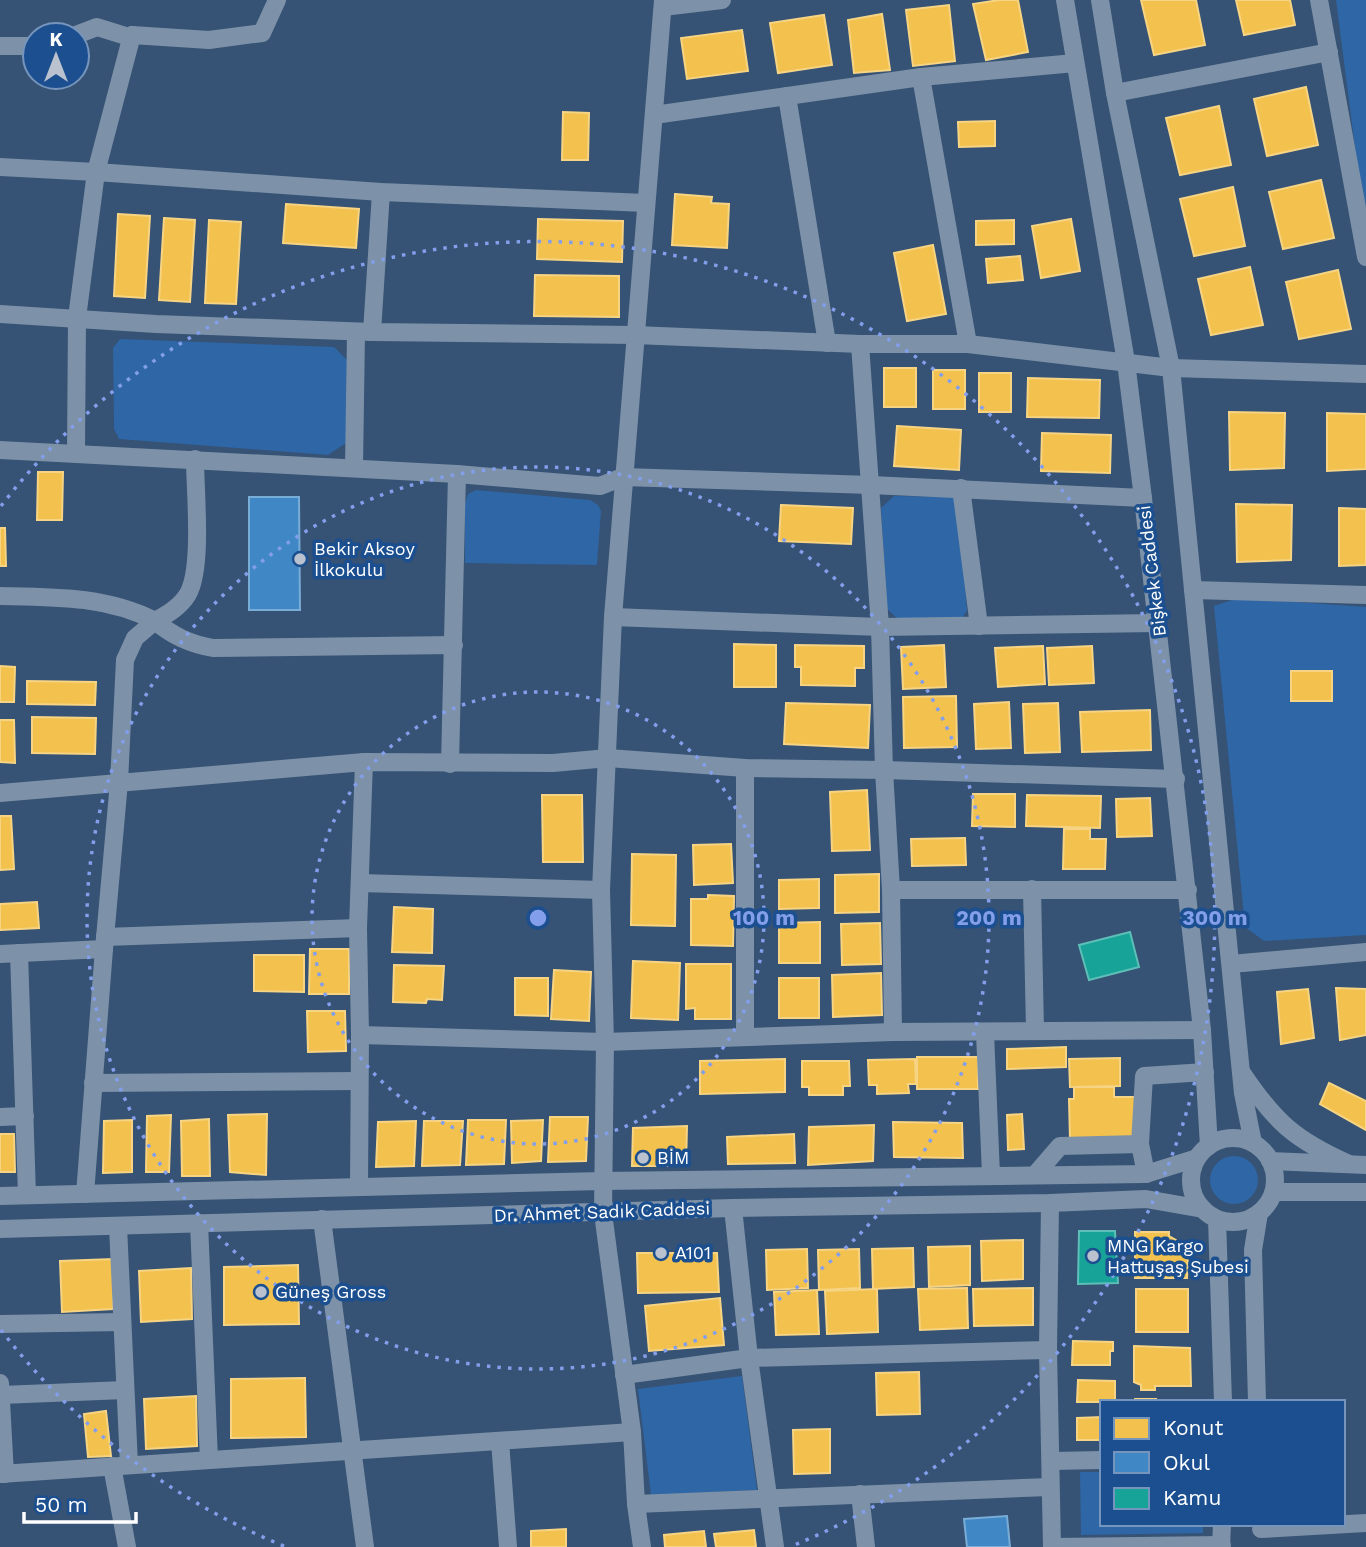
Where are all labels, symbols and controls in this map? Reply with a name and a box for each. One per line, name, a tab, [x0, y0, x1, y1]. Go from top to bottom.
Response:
north arrow	[21, 21, 91, 91]
text: K	[49, 28, 63, 51]
street label: Bişkek Caddesi	[1133, 504, 1170, 638]
place label: Bekir Aksoy İlkokulu	[314, 538, 415, 580]
marker: Bekir Aksoy İlkokulu	[292, 551, 308, 567]
text: 100 m	[733, 905, 795, 930]
text: 200 m	[956, 905, 1022, 930]
text: 300 m	[1182, 905, 1248, 930]
centre of rings	[526, 906, 550, 930]
place label: BİM	[657, 1147, 689, 1168]
marker: BİM	[635, 1150, 651, 1166]
street label: Dr. Ahmet Sadık Caddesi	[494, 1197, 710, 1226]
place label: MNG Kargo Hattuşaş Şubesi	[1107, 1235, 1249, 1277]
place label: A101	[675, 1242, 711, 1263]
marker: A101	[653, 1245, 669, 1261]
marker: MNG Kargo Hattuşaş Şubesi	[1085, 1248, 1101, 1264]
place label: Güneş Gross	[275, 1281, 386, 1302]
marker: Güneş Gross	[253, 1284, 269, 1300]
legend	[1100, 1400, 1345, 1526]
text: Konut	[1163, 1415, 1223, 1440]
text: Okul	[1163, 1450, 1210, 1475]
scale bar	[24, 1480, 136, 1524]
text: Kamu	[1163, 1485, 1221, 1510]
text: 50 m	[35, 1492, 87, 1517]

